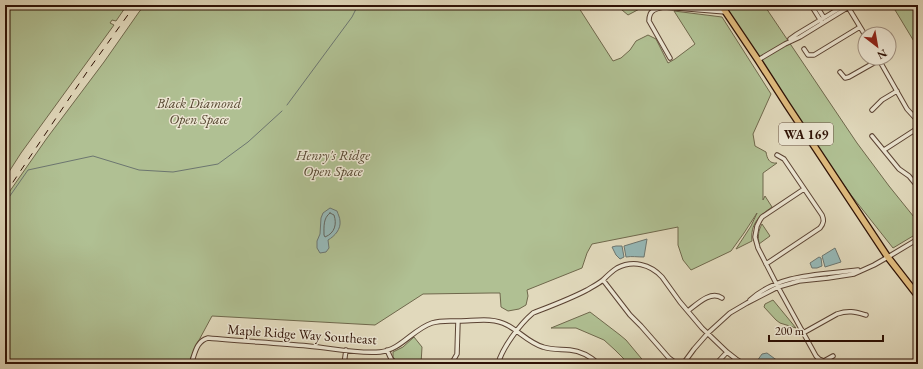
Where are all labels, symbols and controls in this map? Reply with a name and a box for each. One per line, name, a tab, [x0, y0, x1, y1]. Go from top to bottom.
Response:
north arrow	[857, 26, 897, 66]
text: N	[875, 46, 890, 63]
park label: Black Diamond Open Space	[156, 94, 242, 128]
road number: WA 169	[779, 123, 833, 145]
park label: Henry's Ridge Open Space	[295, 146, 370, 180]
scale bar	[769, 317, 883, 343]
street label: Maple Ridge Way Southeast	[227, 320, 378, 348]
text: 200 m	[775, 323, 805, 339]

